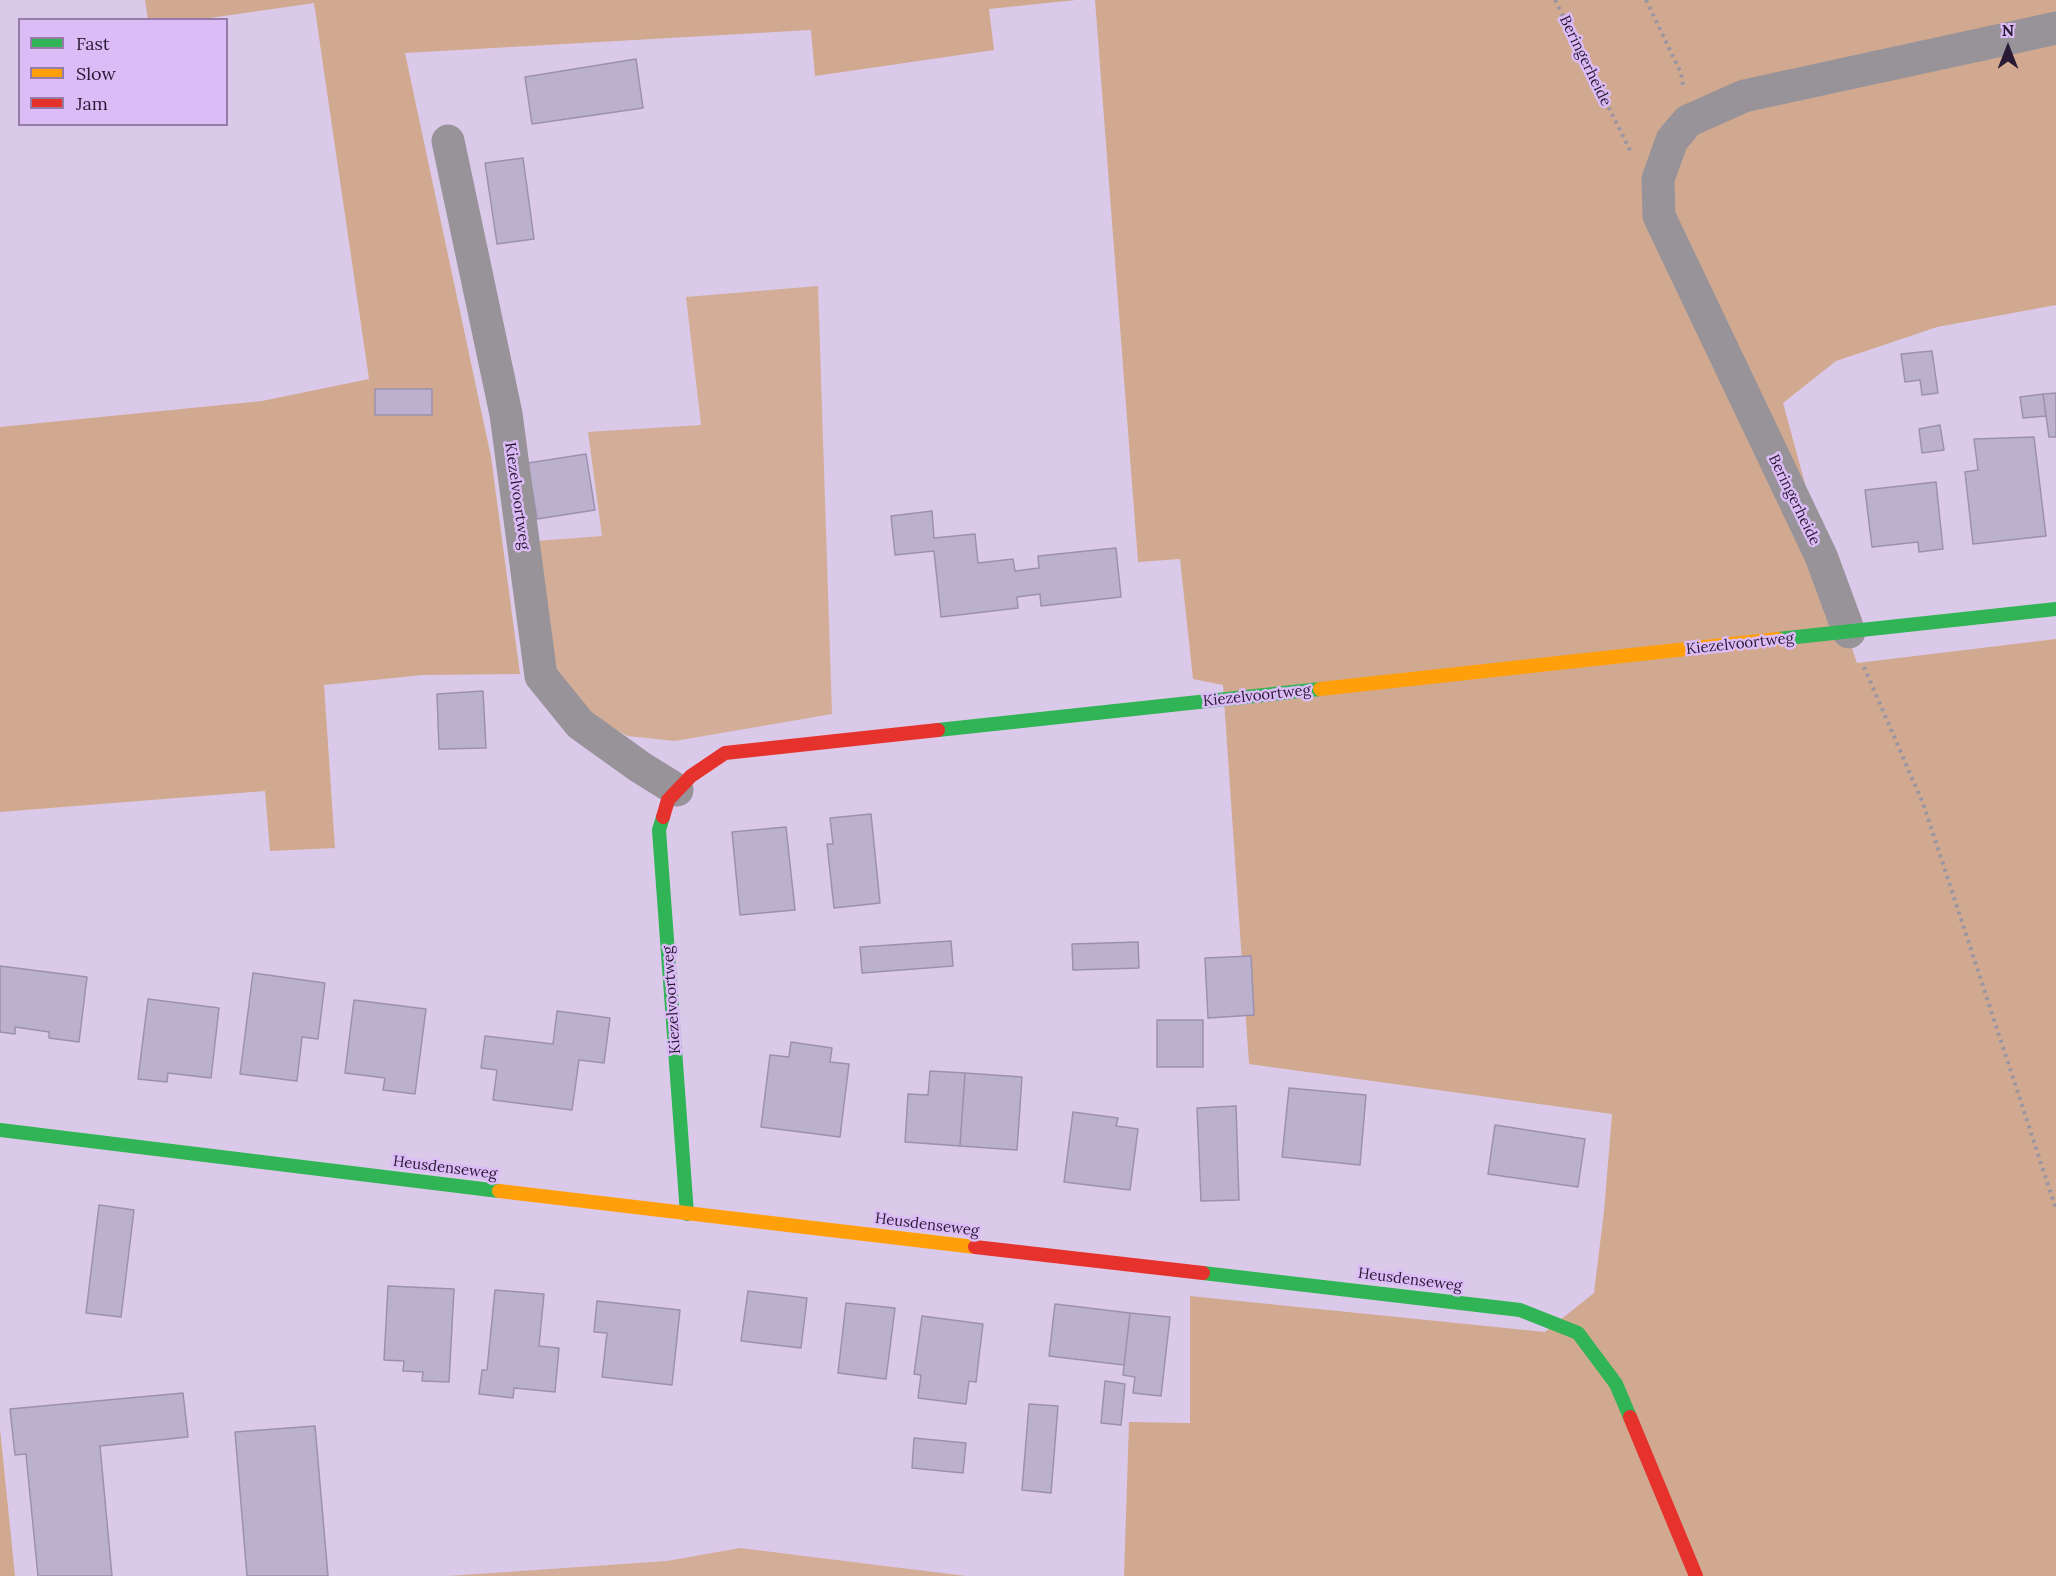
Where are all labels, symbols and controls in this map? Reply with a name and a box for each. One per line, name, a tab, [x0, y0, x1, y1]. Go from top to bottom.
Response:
street label: Beringerheide	[1555, 13, 1615, 109]
legend	[18, 18, 228, 126]
north arrow	[1978, 18, 2038, 78]
text: N	[2002, 20, 2014, 40]
text: Fast	[76, 32, 110, 55]
text: Slow	[76, 62, 116, 85]
text: Jam	[76, 92, 108, 115]
street label: Kiezelvoortweg	[501, 441, 533, 551]
street label: Beringerheide	[1764, 452, 1824, 548]
street label: Kiezelvoortweg	[1685, 629, 1795, 659]
street label: Kiezelvoortweg	[1202, 681, 1312, 711]
street label: Kiezelvoortweg	[659, 945, 685, 1055]
street label: Heusdenseweg	[392, 1153, 498, 1183]
street label: Heusdenseweg	[874, 1210, 980, 1240]
street label: Heusdenseweg	[1357, 1265, 1463, 1295]

